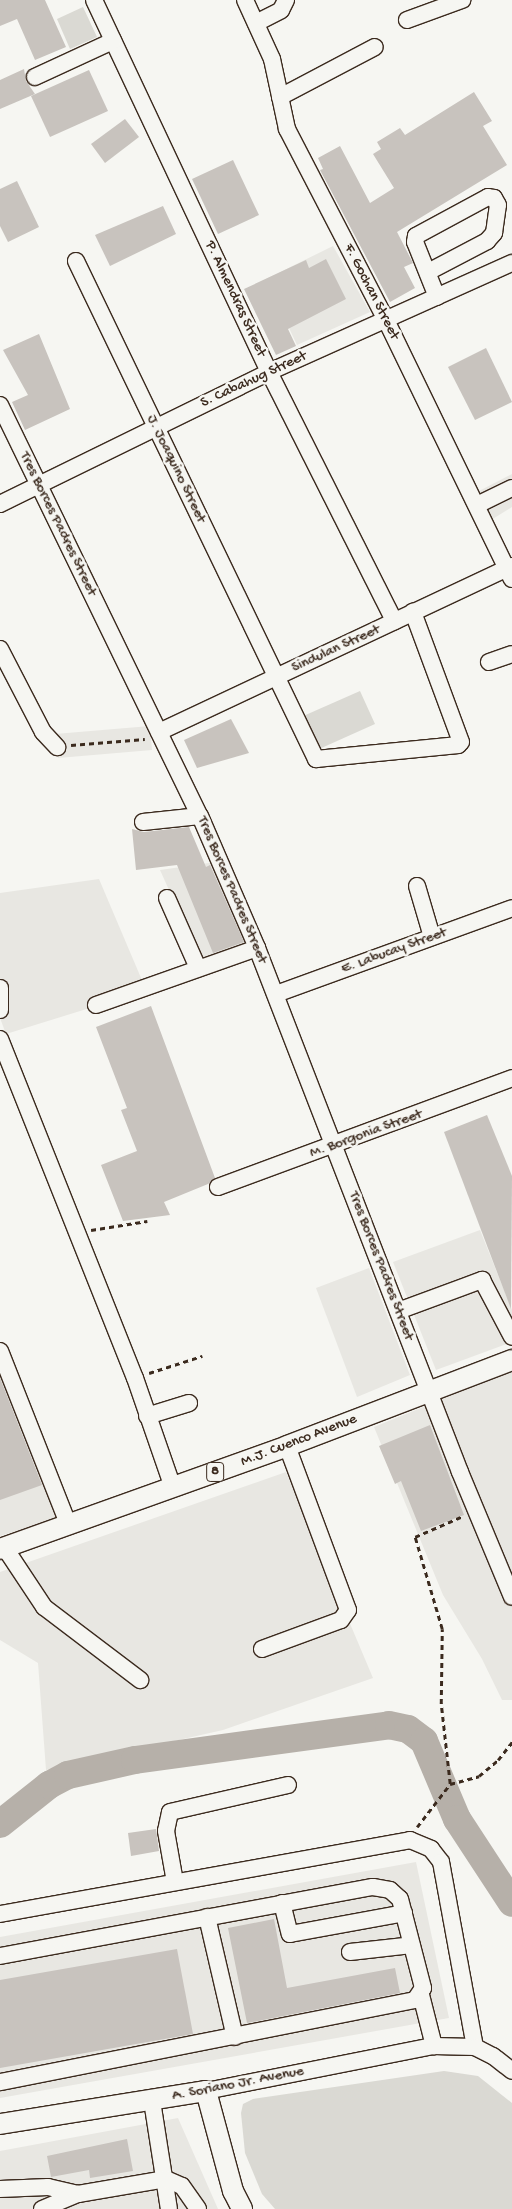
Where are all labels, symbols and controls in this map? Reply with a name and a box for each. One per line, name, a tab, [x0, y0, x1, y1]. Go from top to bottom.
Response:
street label: P. Almendras Street	[200, 238, 270, 360]
street label: F. Gochan Street	[339, 241, 403, 343]
street label: S. Cabahug Street	[198, 348, 310, 412]
street label: J. Joaquino Street	[142, 412, 210, 526]
street label: Tres Borces Padres Street	[15, 449, 101, 599]
street label: Sindulan Street	[289, 621, 383, 677]
street label: Tres Borces Padres Street	[193, 814, 271, 966]
street label: E. Labucay Street	[339, 924, 449, 978]
street label: M. Borgonia Street	[307, 1105, 425, 1163]
street label: Tres Borces Padres Street	[344, 1189, 418, 1343]
street label: M.J. Cuenco Avenue	[238, 1411, 360, 1471]
road number: 8	[205, 1460, 225, 1484]
street label: A. Soriano Jr. Avenue	[171, 2062, 305, 2106]

